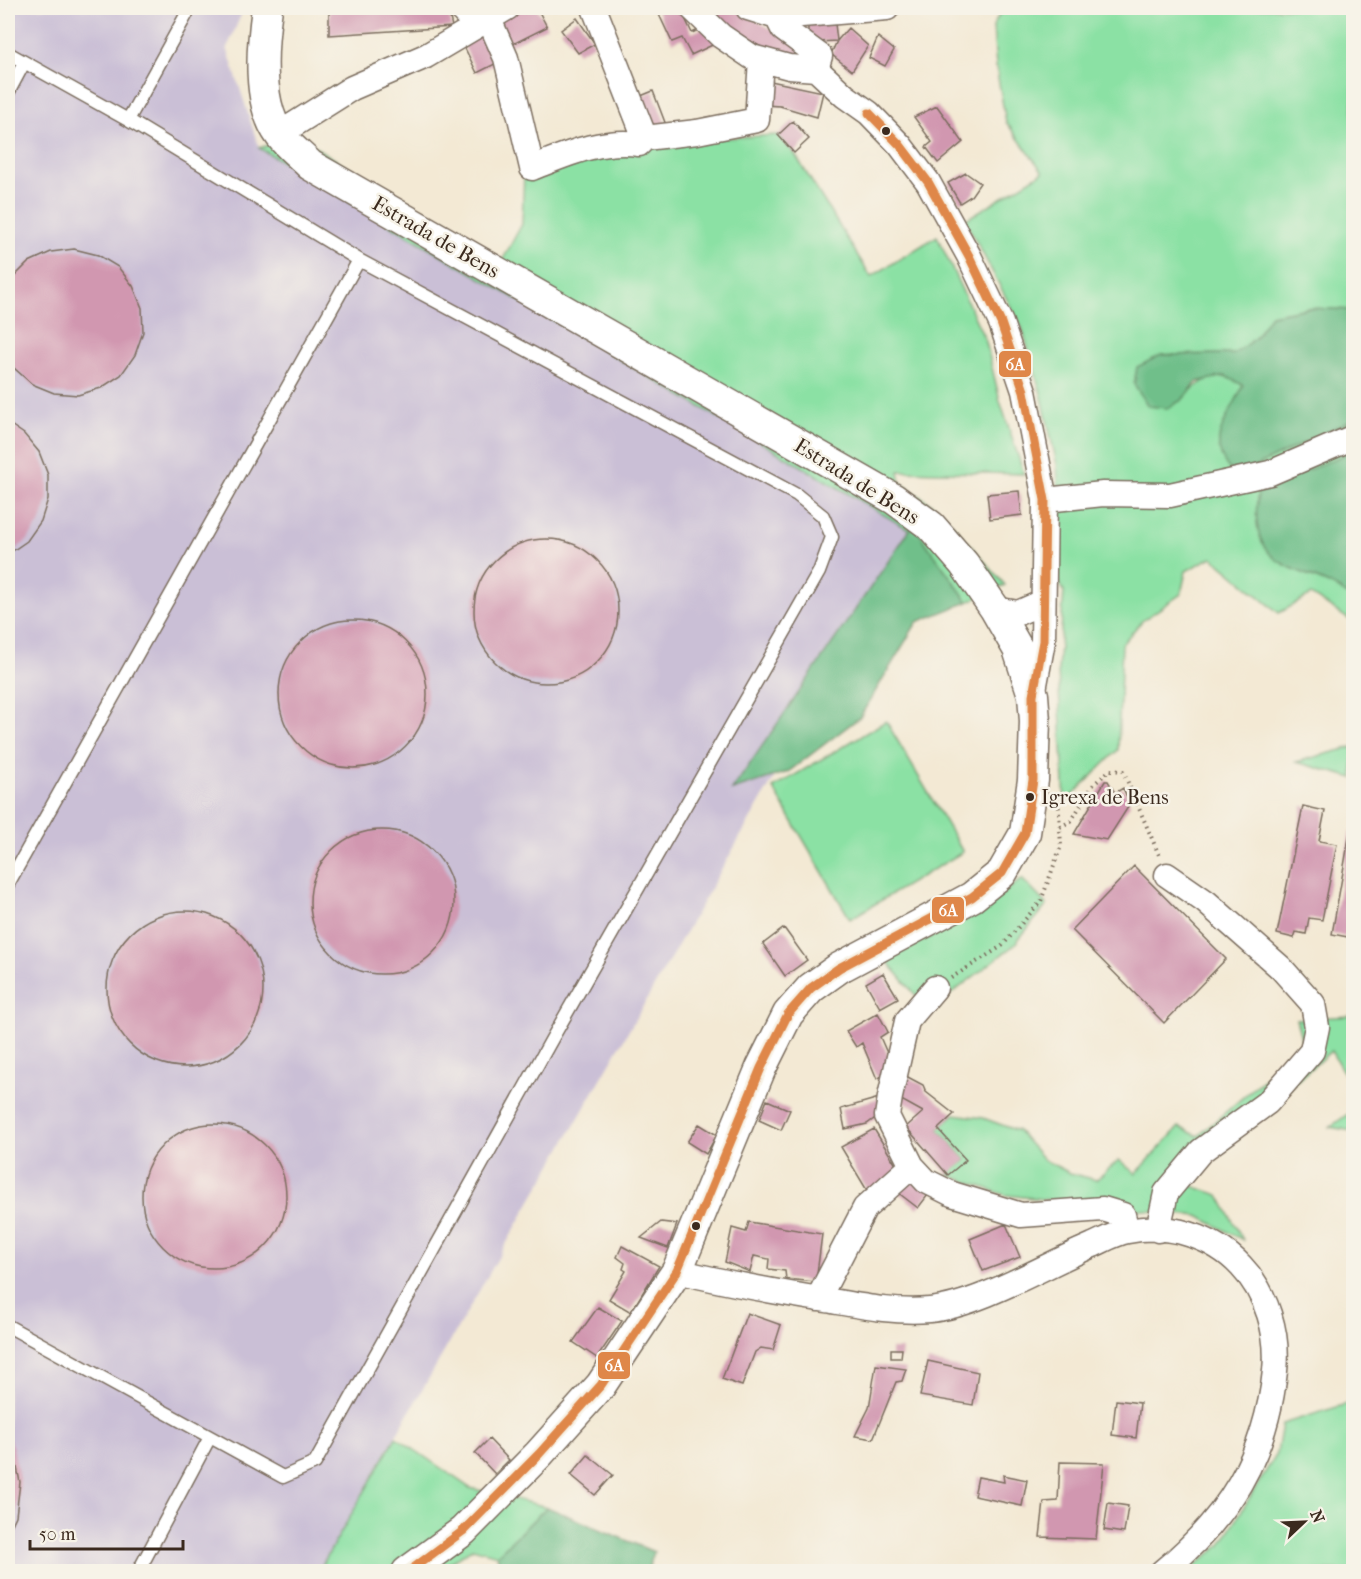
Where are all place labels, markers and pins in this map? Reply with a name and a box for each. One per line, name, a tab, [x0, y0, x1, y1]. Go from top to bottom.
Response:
unlabelled marker	[880, 125, 892, 137]
place label: Igrexa de Bens	[1041, 786, 1169, 809]
marker: Igrexa de Bens	[1024, 791, 1036, 803]
unlabelled marker	[690, 1220, 702, 1232]

